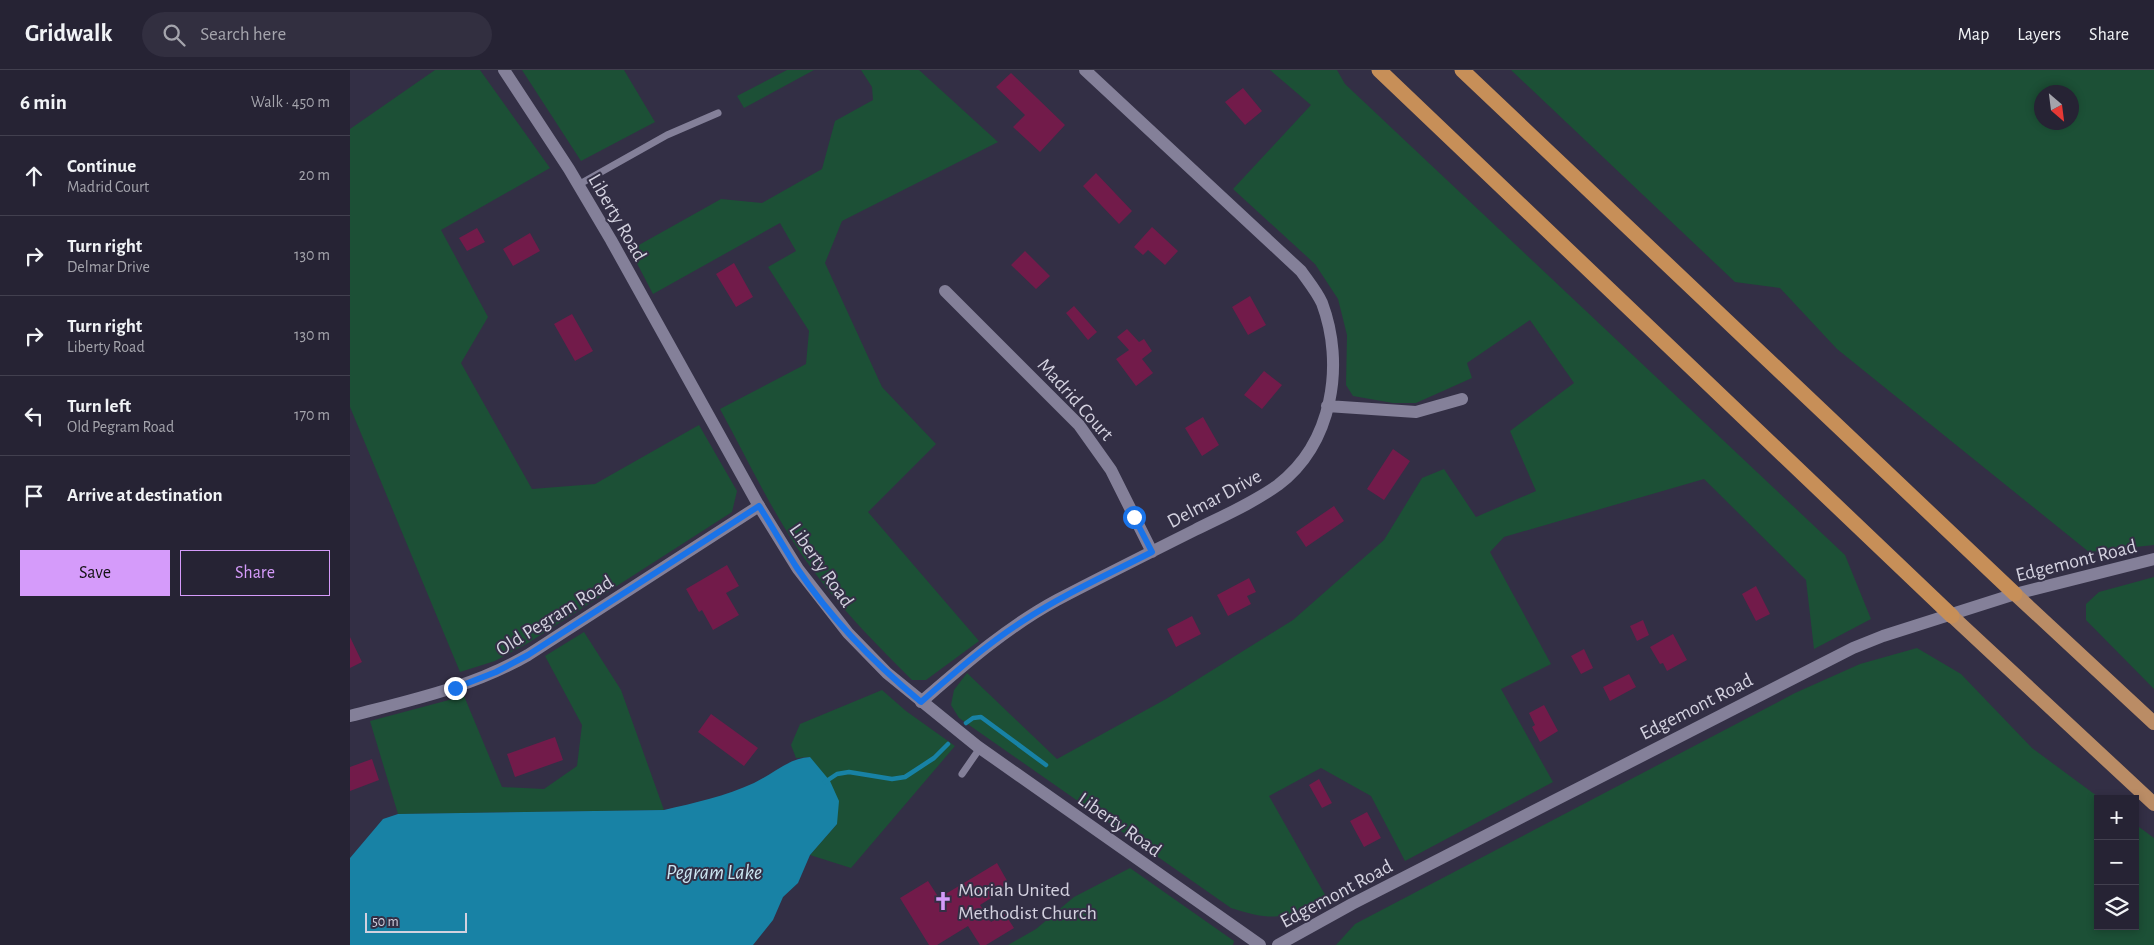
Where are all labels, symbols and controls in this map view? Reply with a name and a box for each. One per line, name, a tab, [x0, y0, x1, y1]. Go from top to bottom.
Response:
search box	[142, 12, 492, 57]
icon: search	[160, 21, 188, 49]
text: Gridwalk	[25, 22, 112, 46]
text: Search here	[200, 25, 286, 44]
text: Map	[1958, 26, 1989, 44]
text: Layers	[2017, 26, 2061, 44]
text: Share	[2089, 26, 2129, 44]
north arrow	[2034, 85, 2079, 130]
text: 6 min	[20, 92, 67, 113]
text: Walk · 450 m	[251, 94, 330, 110]
text: Continue	[67, 157, 136, 176]
icon: ahead	[20, 162, 48, 190]
text: 20 m	[299, 167, 330, 183]
street label: Liberty Road	[584, 170, 650, 265]
text: Madrid Court	[67, 179, 149, 195]
text: Turn right	[67, 237, 142, 256]
icon: right	[20, 242, 48, 270]
text: 130 m	[294, 247, 330, 263]
text: Delmar Drive	[67, 259, 150, 275]
text: Turn right	[67, 317, 142, 336]
icon: right	[20, 322, 48, 350]
text: 130 m	[294, 327, 330, 343]
text: Liberty Road	[67, 339, 145, 355]
street label: Madrid Court	[1033, 355, 1117, 445]
text: Turn left	[67, 397, 131, 416]
icon: left	[20, 402, 48, 430]
text: 170 m	[294, 407, 330, 423]
text: Old Pegram Road	[67, 419, 174, 435]
street label: Delmar Drive	[1164, 466, 1265, 532]
icon: arrive	[20, 482, 48, 510]
text: Arrive at destination	[67, 486, 223, 505]
route start	[1123, 506, 1146, 529]
street label: Liberty Road	[785, 520, 857, 611]
street label: Edgemont Road	[2014, 536, 2139, 586]
button: Save	[20, 550, 170, 596]
button: Share	[180, 550, 330, 596]
street label: Old Pegram Road	[492, 572, 617, 660]
street label: Edgemont Road	[1637, 670, 1756, 744]
route end	[444, 677, 467, 700]
street label: Liberty Road	[1074, 789, 1165, 861]
map controls	[2094, 795, 2139, 930]
button: +	[2094, 795, 2139, 840]
button: −	[2094, 840, 2139, 885]
street label: Edgemont Road	[1277, 856, 1396, 932]
water label: Pegram Lake	[666, 862, 762, 883]
place label: Moriah United Methodist Church	[958, 880, 1097, 923]
button: layers	[2094, 885, 2139, 930]
church icon: Moriah United Methodist Church	[932, 890, 954, 912]
scale bar	[365, 910, 468, 933]
text: 50 m	[372, 915, 399, 929]

